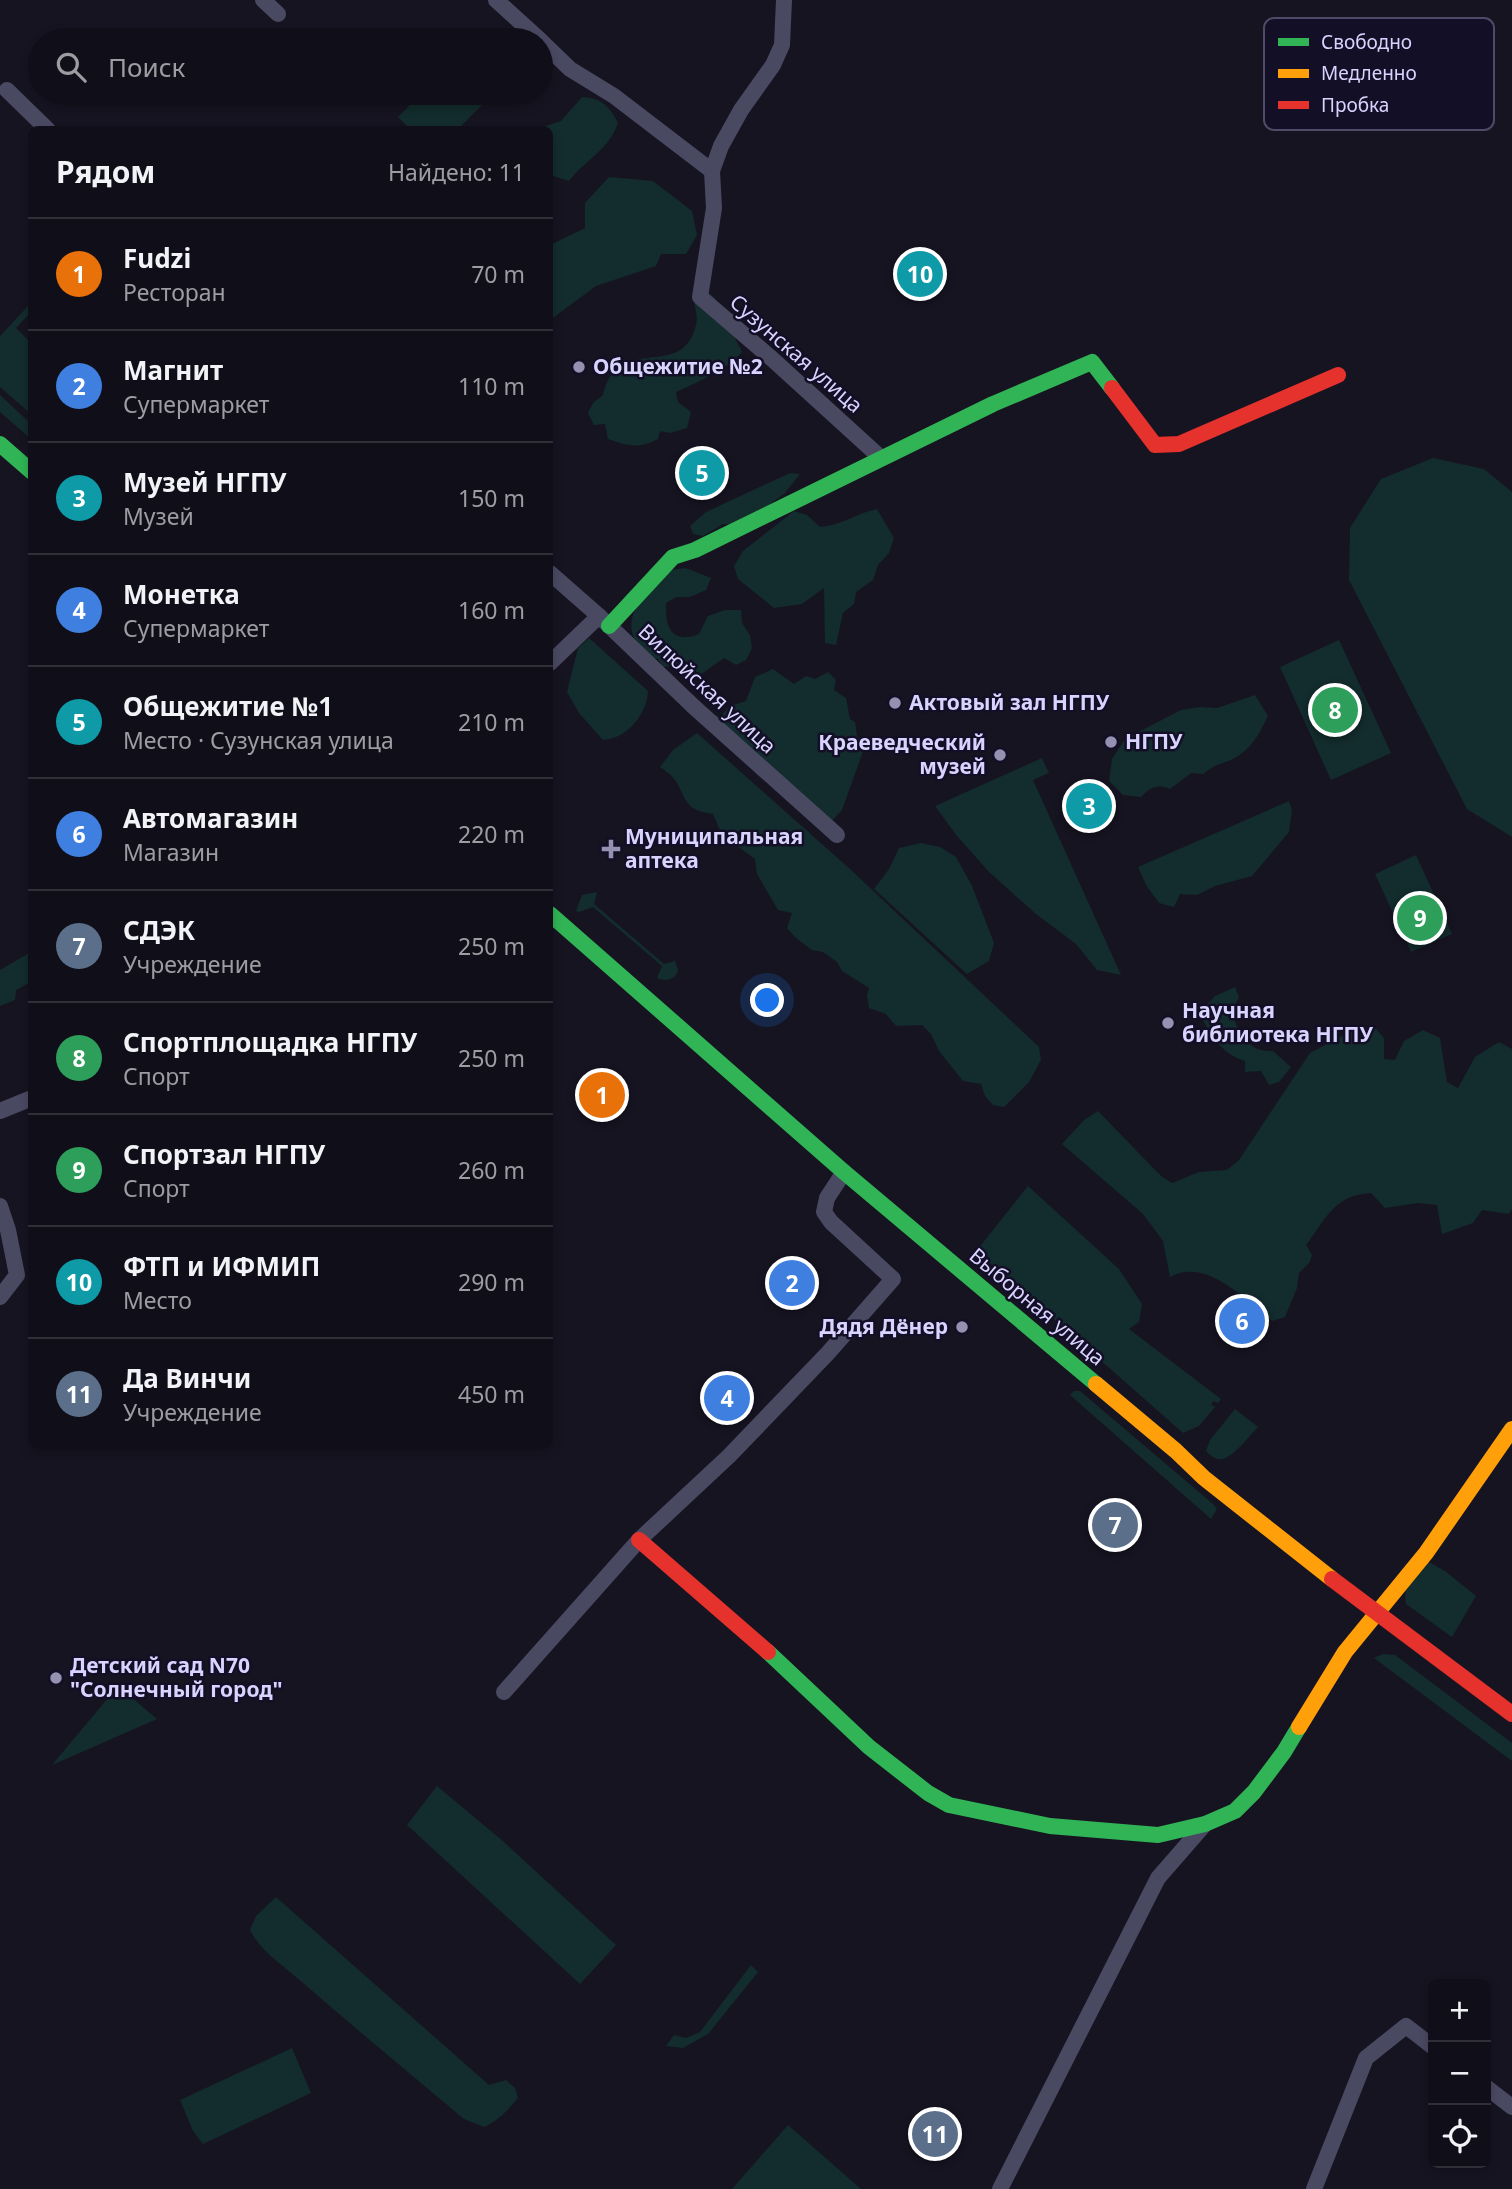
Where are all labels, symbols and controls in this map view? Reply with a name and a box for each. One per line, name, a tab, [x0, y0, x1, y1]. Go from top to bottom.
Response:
legend	[1264, 18, 1494, 130]
search box	[28, 28, 553, 105]
text: Свободно	[1321, 29, 1412, 55]
icon: search	[52, 48, 90, 86]
text: Поиск	[108, 49, 185, 85]
text: Медленно	[1321, 60, 1417, 86]
text: Пробка	[1321, 92, 1389, 118]
text: Рядом	[56, 151, 155, 192]
text: Найдено: 11	[388, 156, 525, 188]
text: Fudzi	[123, 240, 191, 276]
pin: 10	[897, 248, 943, 300]
text: 1	[72, 258, 86, 290]
text: 70 m	[471, 258, 525, 290]
text: Ресторан	[123, 276, 226, 308]
street label: Сузунская улица	[724, 288, 869, 419]
text: Магнит	[123, 352, 223, 388]
place label: Общежитие №2	[593, 352, 763, 380]
marker: Общежитие №2	[571, 359, 587, 375]
text: 2	[72, 370, 86, 402]
text: 110 m	[458, 370, 525, 402]
text: Супермаркет	[123, 388, 269, 420]
pin: 5	[679, 447, 725, 499]
text: Музей НГПУ	[123, 464, 286, 500]
text: 3	[72, 482, 86, 514]
text: 150 m	[458, 482, 525, 514]
text: Музей	[123, 500, 194, 532]
text: Монетка	[123, 576, 240, 612]
text: 4	[72, 594, 86, 626]
text: 160 m	[458, 594, 525, 626]
text: Супермаркет	[123, 612, 269, 644]
street label: Вилюйская улица	[633, 617, 783, 759]
pin: 8	[1312, 684, 1358, 736]
text: Общежитие №1	[123, 688, 333, 724]
place label: Актовый зал НГПУ	[909, 688, 1110, 716]
marker: Актовый зал НГПУ	[887, 695, 903, 711]
text: 5	[72, 706, 86, 738]
text: 210 m	[458, 706, 525, 738]
text: Место · Сузунская улица	[123, 724, 394, 756]
place label: НГПУ	[1125, 727, 1183, 755]
place label: Краеведческий музей	[818, 728, 986, 780]
marker: НГПУ	[1103, 734, 1119, 750]
marker: Краеведческий музей	[992, 747, 1008, 763]
pin: 3	[1066, 780, 1112, 832]
text: Автомагазин	[123, 800, 298, 836]
text: 6	[72, 818, 86, 850]
text: 220 m	[458, 818, 525, 850]
place label: Муниципальная аптека	[625, 822, 803, 874]
text: Магазин	[123, 836, 219, 868]
marker: Муниципальная аптека	[603, 841, 619, 857]
pin: 9	[1397, 892, 1443, 944]
text: СДЭК	[123, 912, 195, 948]
text: 7	[72, 930, 86, 962]
text: 250 m	[458, 930, 525, 962]
text: Учреждение	[123, 948, 262, 980]
your location	[750, 983, 784, 1017]
place label: Научная библиотека НГПУ	[1182, 996, 1374, 1048]
marker: Научная библиотека НГПУ	[1160, 1015, 1176, 1031]
text: Спортплощадка НГПУ	[123, 1024, 417, 1060]
text: 8	[72, 1042, 86, 1074]
text: 250 m	[458, 1042, 525, 1074]
text: Спорт	[123, 1060, 190, 1092]
pin: 1	[579, 1069, 625, 1121]
text: Спортзал НГПУ	[123, 1136, 325, 1172]
text: 9	[72, 1154, 86, 1186]
text: 260 m	[458, 1154, 525, 1186]
text: Спорт	[123, 1172, 190, 1204]
street label: Выборная улица	[964, 1241, 1111, 1371]
text: ФТП и ИФМИП	[123, 1248, 320, 1284]
pin: 2	[769, 1257, 815, 1309]
text: 10	[66, 1266, 92, 1298]
text: 290 m	[458, 1266, 525, 1298]
text: Место	[123, 1284, 192, 1316]
pin: 6	[1219, 1295, 1265, 1347]
place label: Дядя Дёнер	[820, 1312, 948, 1340]
marker: Дядя Дёнер	[954, 1319, 970, 1335]
text: Да Винчи	[123, 1360, 251, 1396]
pin: 4	[704, 1372, 750, 1424]
text: 11	[66, 1378, 92, 1410]
text: 450 m	[458, 1378, 525, 1410]
text: Учреждение	[123, 1396, 262, 1428]
pin: 7	[1092, 1499, 1138, 1551]
place label: Детский сад N70 "Солнечный город"	[70, 1651, 282, 1703]
marker: Детский сад N70 "Солнечный город"	[48, 1670, 64, 1686]
map controls	[1428, 1979, 1491, 2168]
button: +	[1428, 1979, 1491, 2042]
button: −	[1428, 2042, 1491, 2105]
button: locate	[1428, 2105, 1491, 2168]
pin: 11	[912, 2108, 958, 2160]

